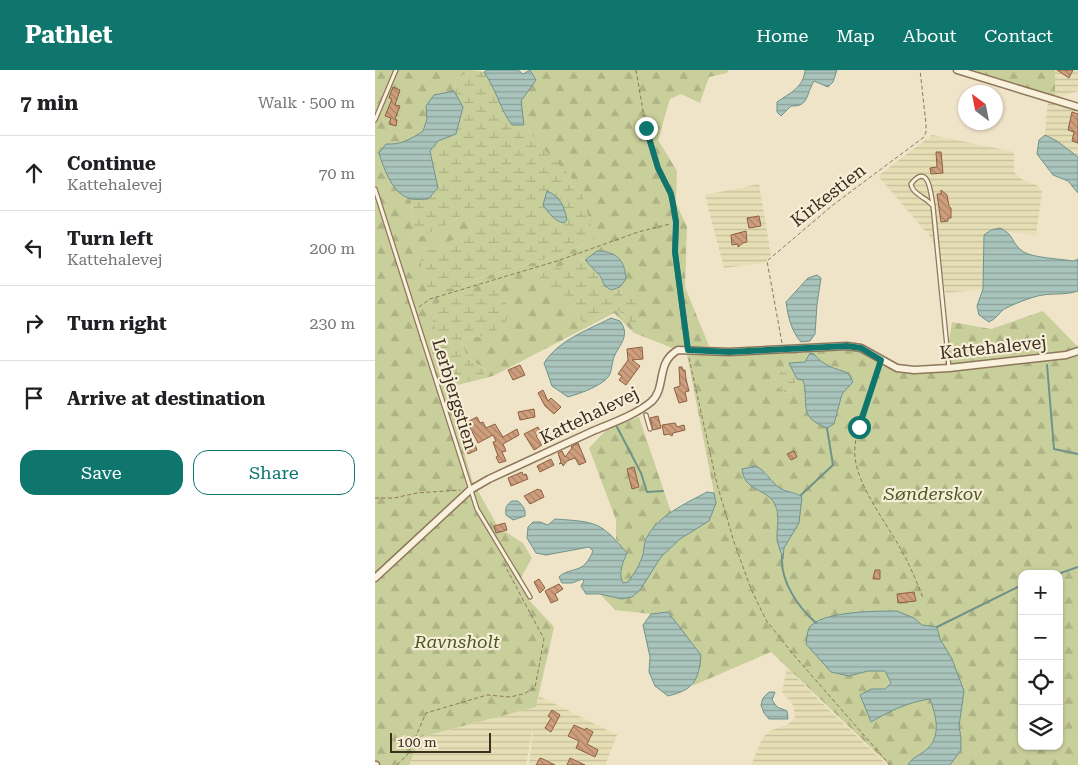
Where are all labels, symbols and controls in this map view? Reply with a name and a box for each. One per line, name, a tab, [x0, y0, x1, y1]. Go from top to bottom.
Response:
text: Pathlet	[25, 21, 112, 49]
text: Home	[756, 25, 808, 46]
text: Map	[836, 25, 875, 46]
text: About	[903, 25, 956, 46]
text: Contact	[984, 25, 1053, 46]
north arrow	[958, 85, 1003, 130]
text: 7 min	[20, 91, 78, 115]
text: Walk · 500 m	[258, 93, 355, 112]
route end	[635, 117, 658, 140]
text: Continue	[67, 152, 156, 175]
icon: ahead	[20, 159, 48, 187]
street label: Kirkestien	[786, 159, 870, 231]
text: 70 m	[318, 164, 355, 183]
text: Kattehalevej	[67, 175, 163, 194]
text: Turn left	[67, 227, 153, 250]
icon: left	[20, 234, 48, 262]
text: 200 m	[309, 239, 355, 258]
text: Kattehalevej	[67, 250, 163, 269]
icon: right	[20, 309, 48, 337]
text: Turn right	[67, 312, 167, 335]
text: 230 m	[309, 314, 355, 333]
street label: Kattehalevej	[938, 331, 1048, 363]
street label: Lerbjergstien	[428, 336, 482, 452]
street label: Kattehalevej	[536, 382, 642, 448]
icon: arrive	[20, 384, 48, 412]
text: Arrive at destination	[67, 387, 265, 410]
route start	[848, 416, 871, 439]
button: Save	[20, 450, 183, 495]
button: Share	[193, 450, 355, 495]
park label: Sønderskov	[883, 483, 983, 504]
map controls	[1018, 570, 1063, 750]
button: +	[1018, 570, 1063, 615]
button: −	[1018, 615, 1063, 660]
park label: Ravnsholt	[413, 631, 500, 652]
button: locate	[1018, 660, 1063, 705]
button: layers	[1018, 705, 1063, 750]
scale bar	[390, 730, 491, 753]
text: 100 m	[397, 734, 437, 750]

